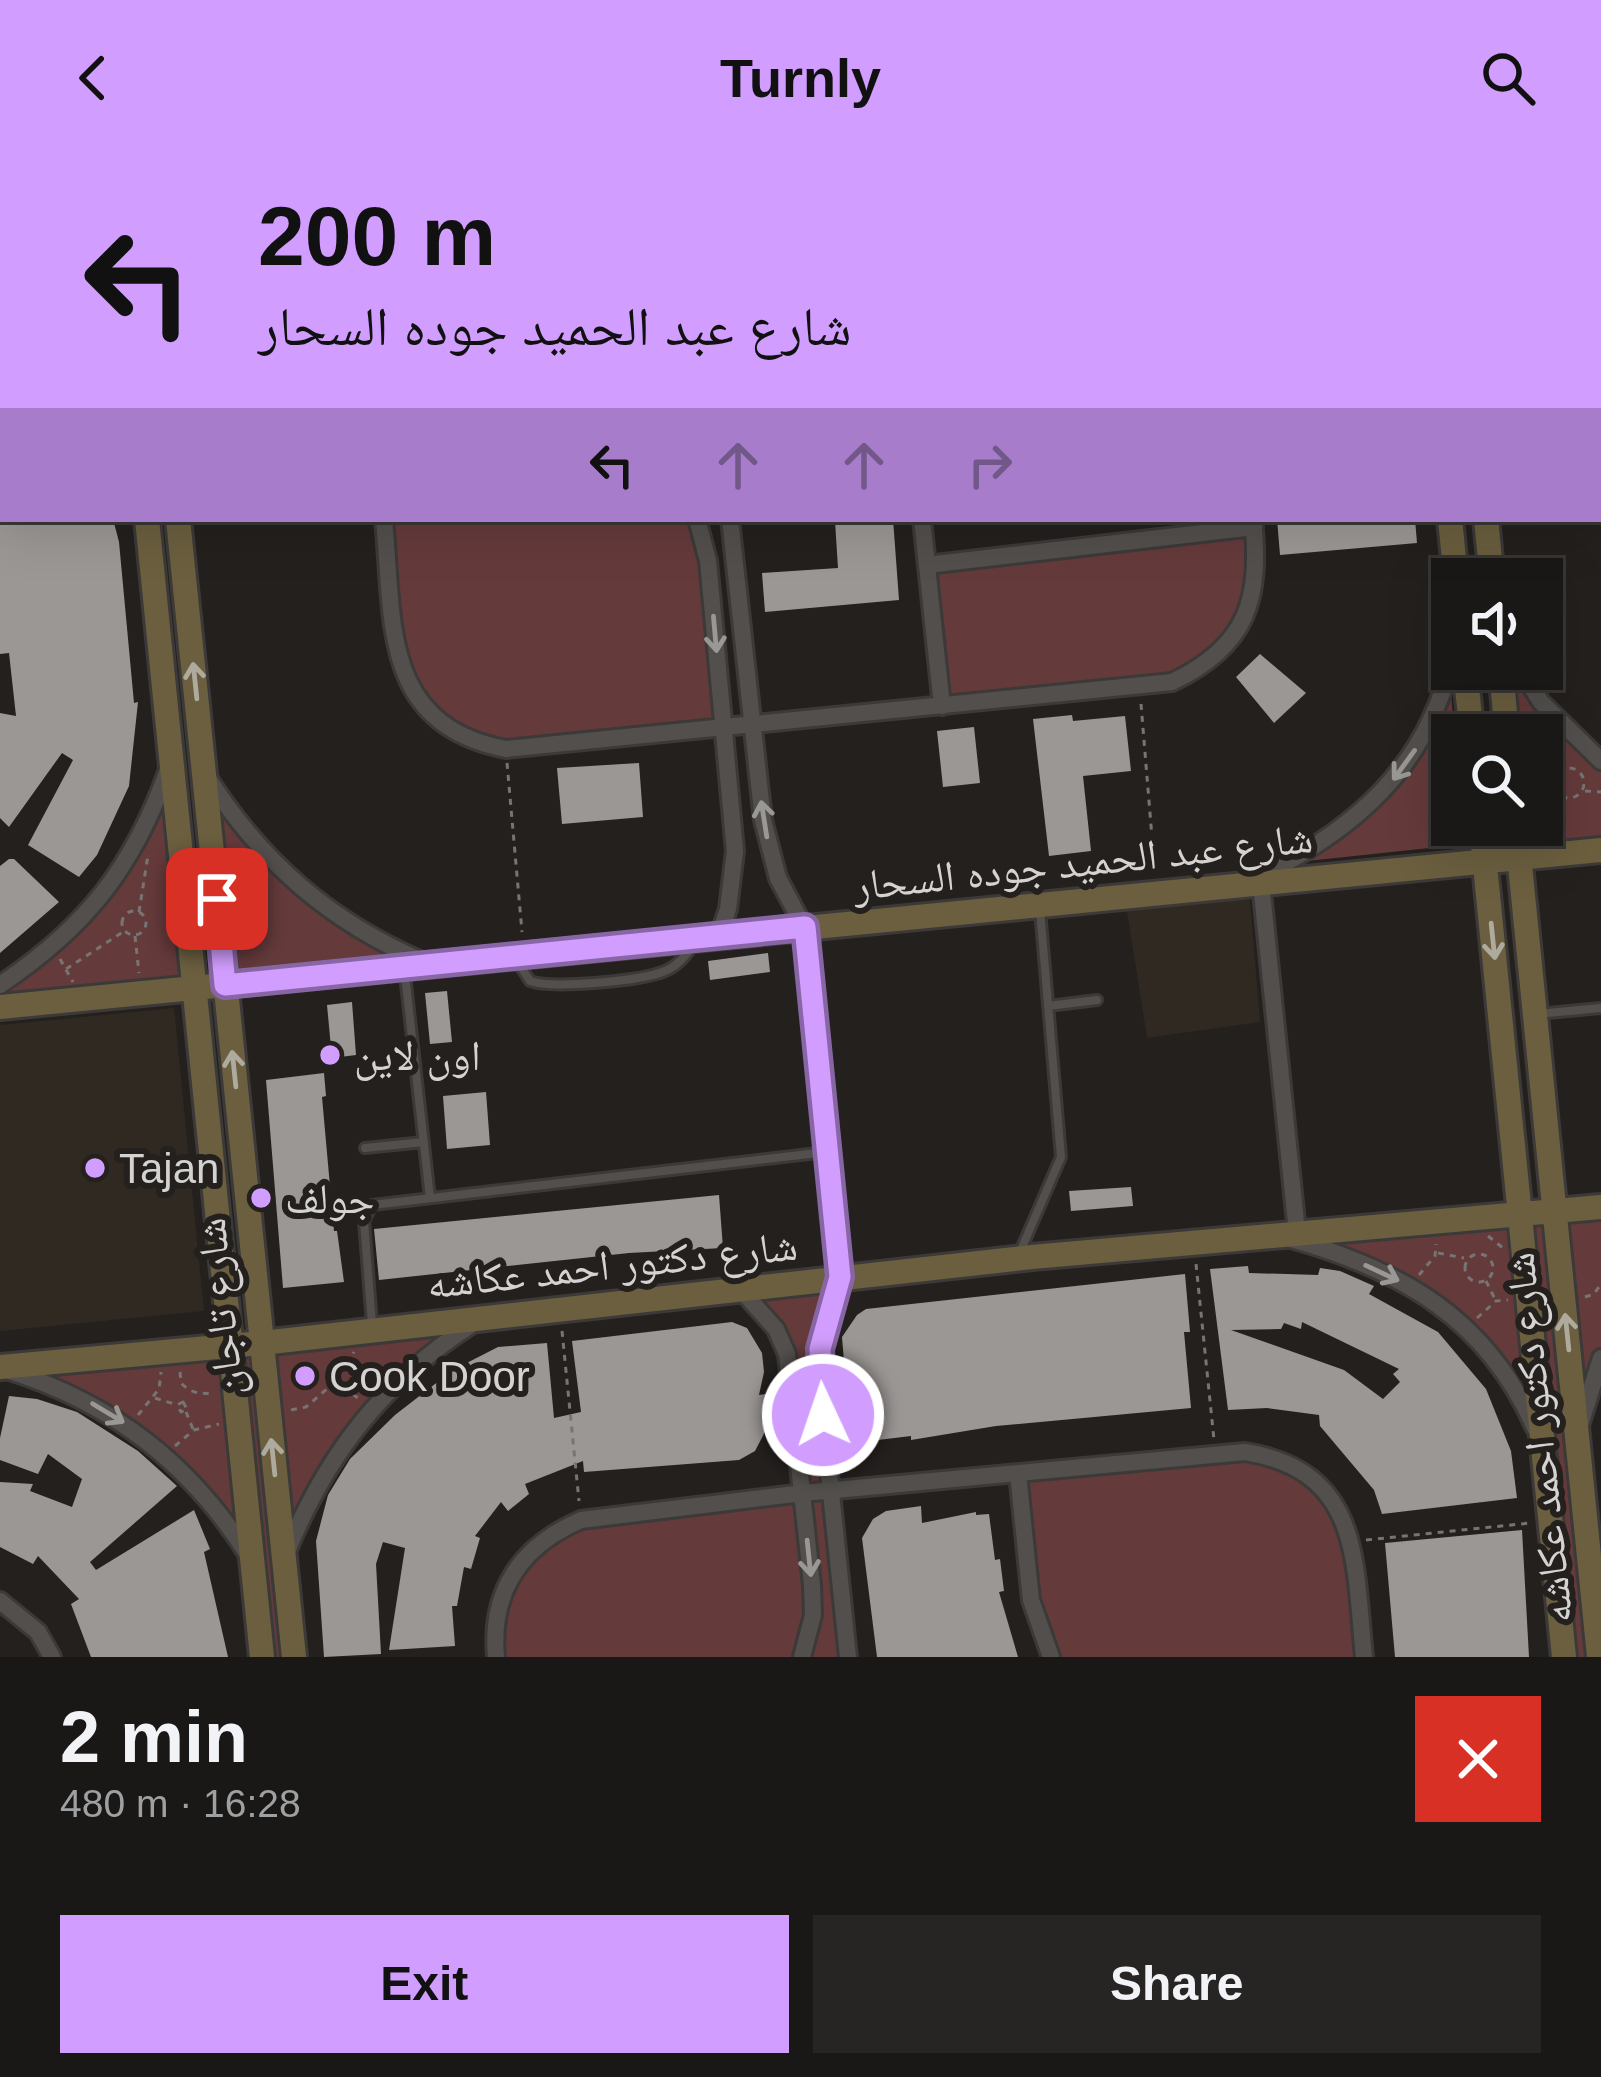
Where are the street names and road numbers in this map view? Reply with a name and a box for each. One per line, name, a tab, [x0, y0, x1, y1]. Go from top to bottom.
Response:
street label: شارع عبد الحميد جوده السحار	[850, 814, 1315, 912]
street label: شارع تاجان	[187, 1215, 255, 1398]
street label: شارع دكتور احمد عكاشه	[424, 1222, 800, 1310]
street label: شارع دكتور احمد عكاشه	[1496, 1250, 1584, 1626]

